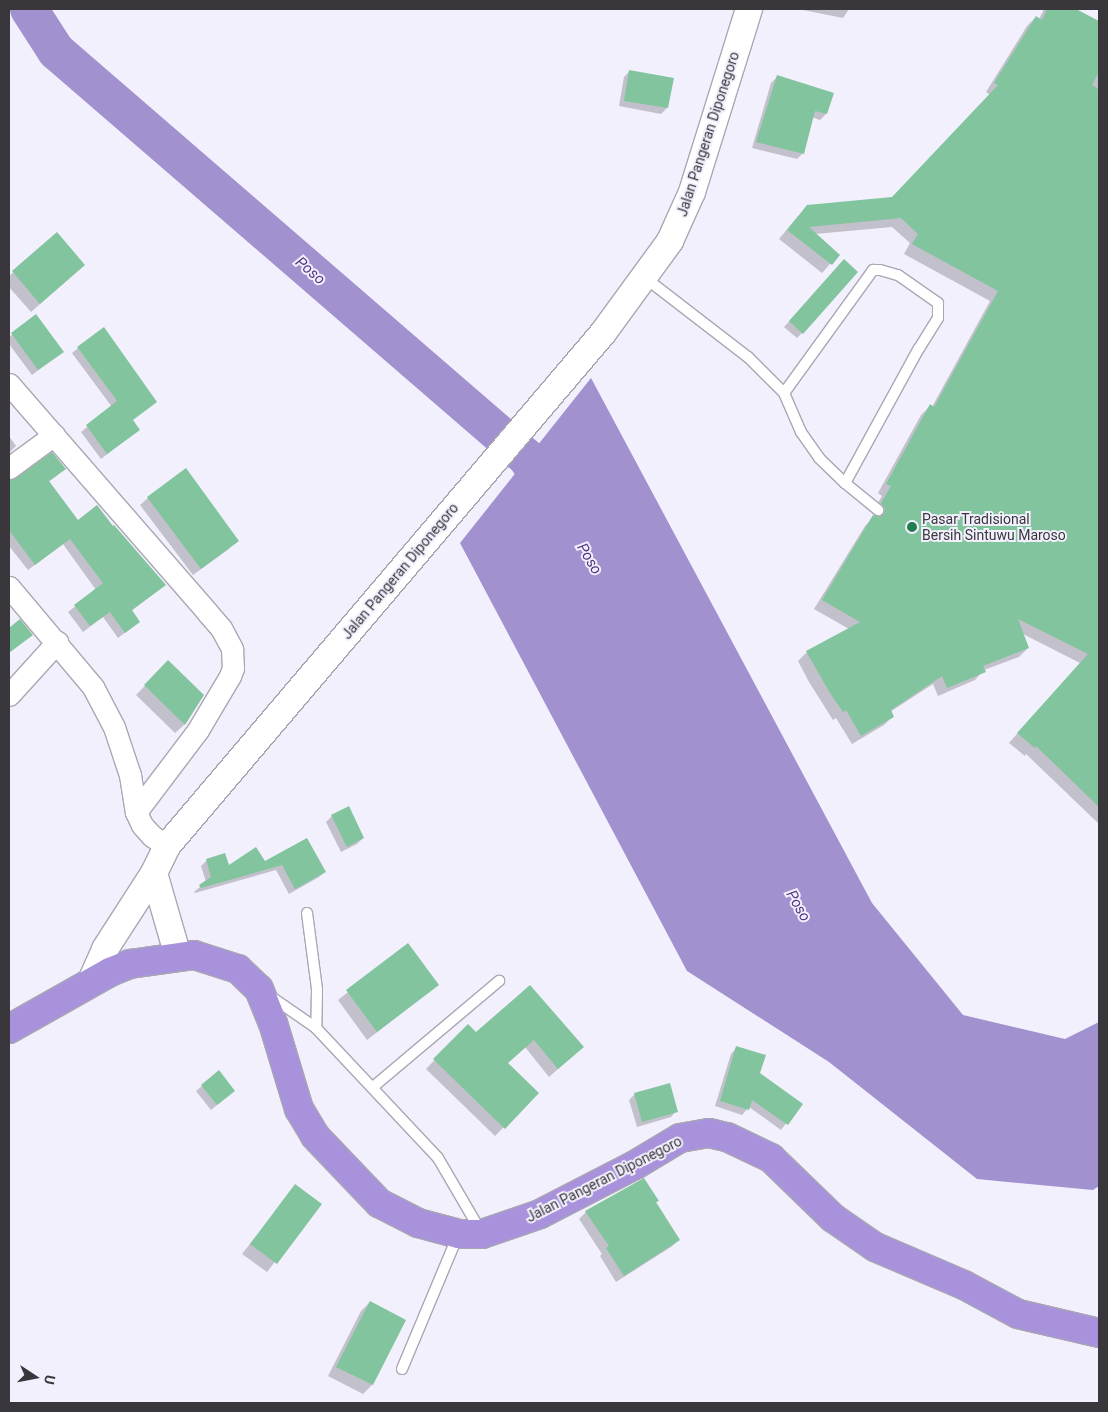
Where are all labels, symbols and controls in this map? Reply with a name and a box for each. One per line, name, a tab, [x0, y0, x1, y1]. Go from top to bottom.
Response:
street label: Jalan Pangeran Diponegoro	[673, 49, 743, 219]
water label: Poso	[292, 253, 328, 289]
street label: Jalan Pangeran Diponegoro	[338, 500, 462, 642]
place label: Pasar Tradisional Bersih Sintuwu Maroso	[922, 511, 1066, 544]
marker: Pasar Tradisional Bersih Sintuwu Maroso	[906, 521, 918, 533]
water label: Poso	[573, 540, 605, 578]
water label: Poso	[782, 887, 814, 925]
street label: Jalan Pangeran Diponegoro	[523, 1132, 685, 1226]
north arrow	[10, 1352, 60, 1402]
text: U	[41, 1374, 58, 1386]

